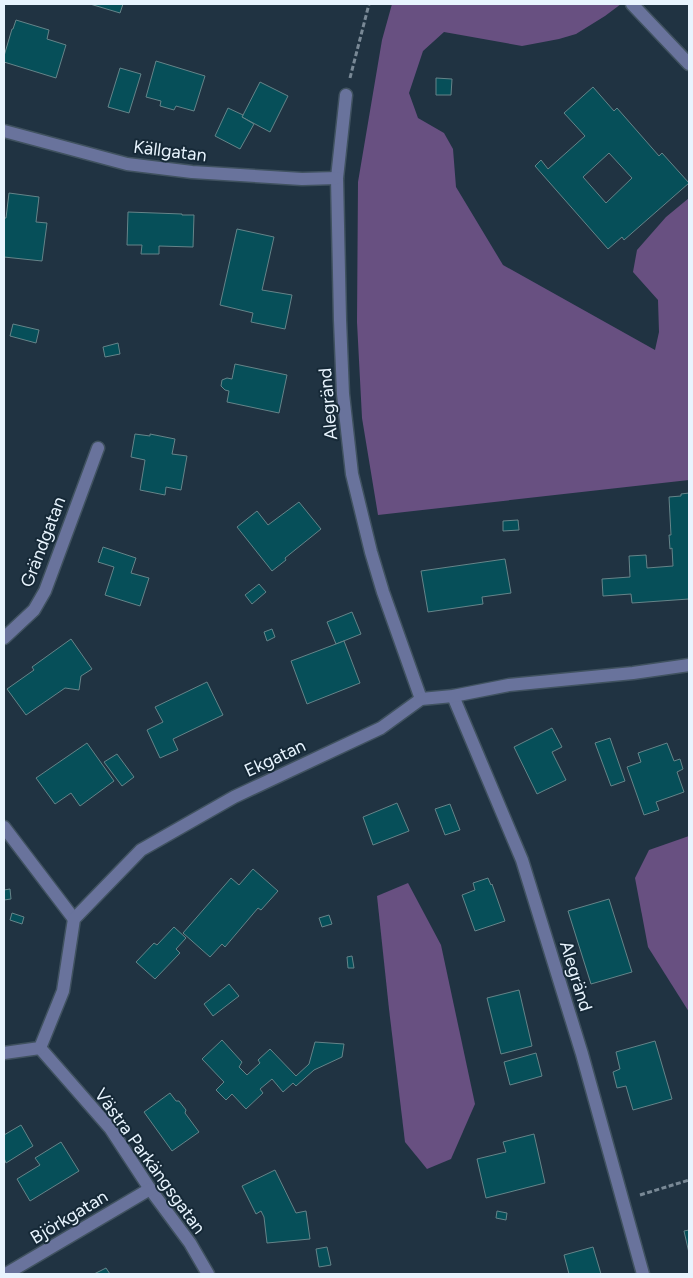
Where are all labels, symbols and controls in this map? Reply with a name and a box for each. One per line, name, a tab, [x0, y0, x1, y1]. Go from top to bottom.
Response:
street label: Källgatan	[132, 136, 208, 166]
street label: Alegränd	[314, 367, 342, 441]
street label: Grändgatan	[16, 494, 70, 590]
street label: Ekgatan	[241, 734, 309, 782]
street label: Alegränd	[555, 938, 597, 1014]
street label: Västra Parkängsgatan	[90, 1084, 210, 1238]
street label: Björkgatan	[26, 1185, 112, 1249]

